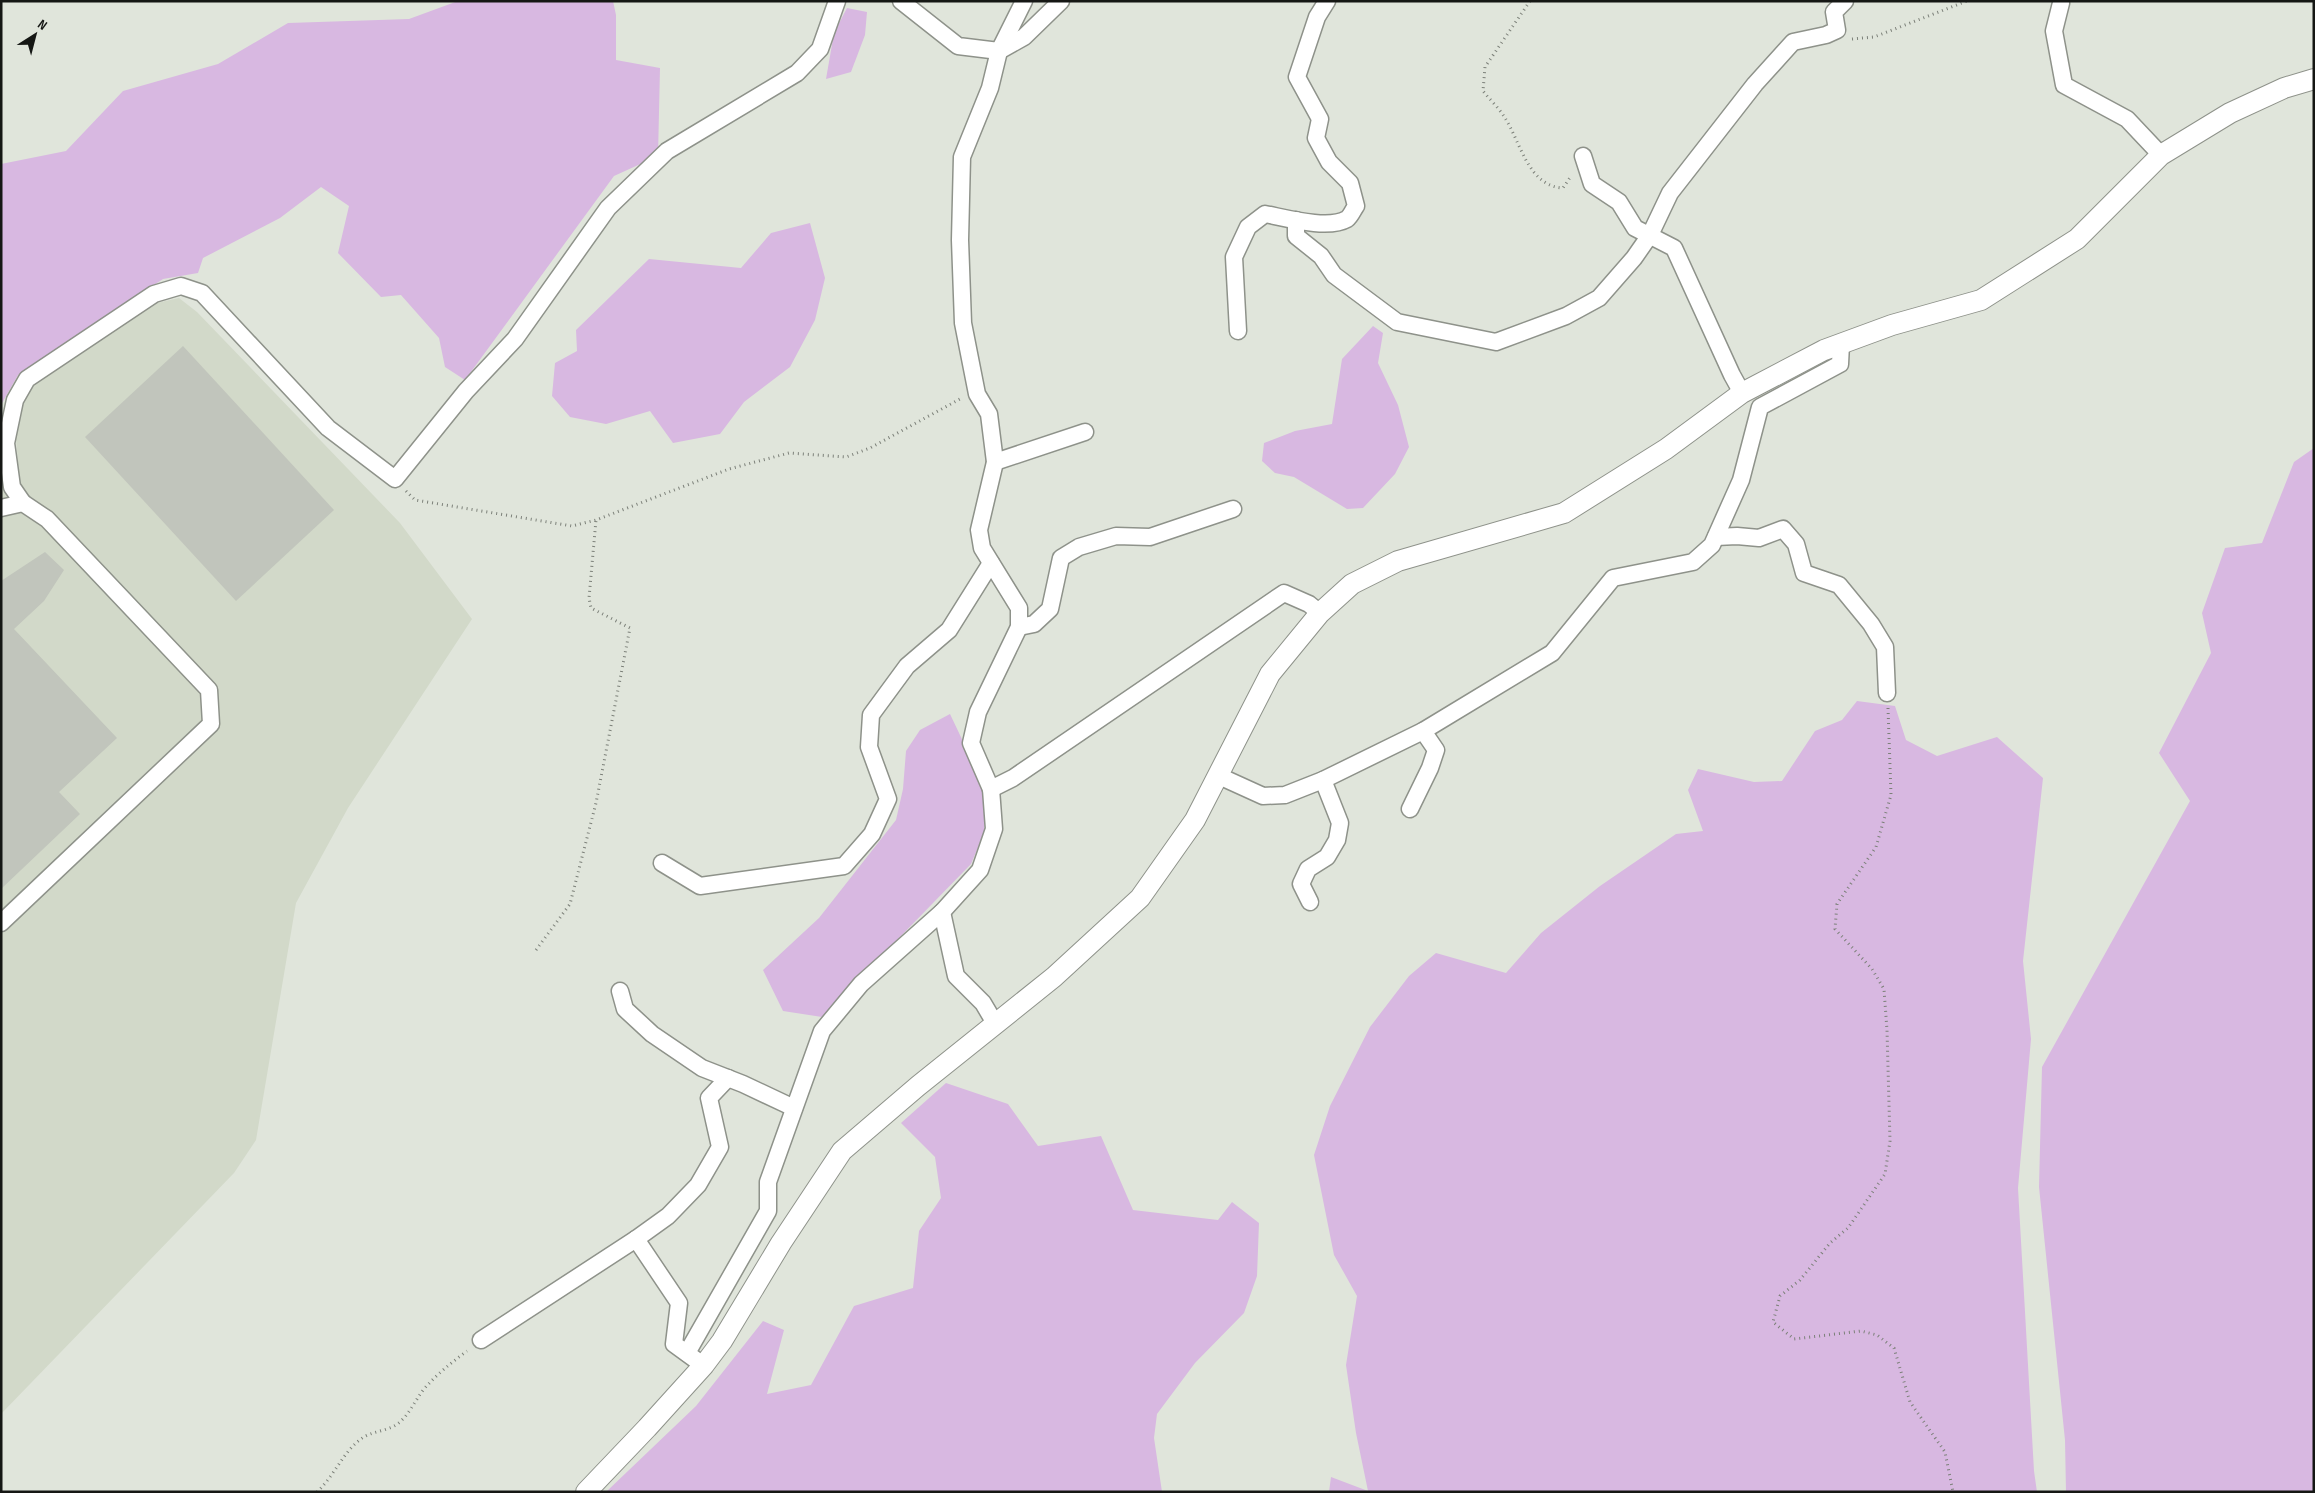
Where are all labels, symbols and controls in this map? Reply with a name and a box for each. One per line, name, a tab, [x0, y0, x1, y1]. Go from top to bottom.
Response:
north arrow	[10, 10, 60, 60]
text: N	[34, 16, 50, 34]

